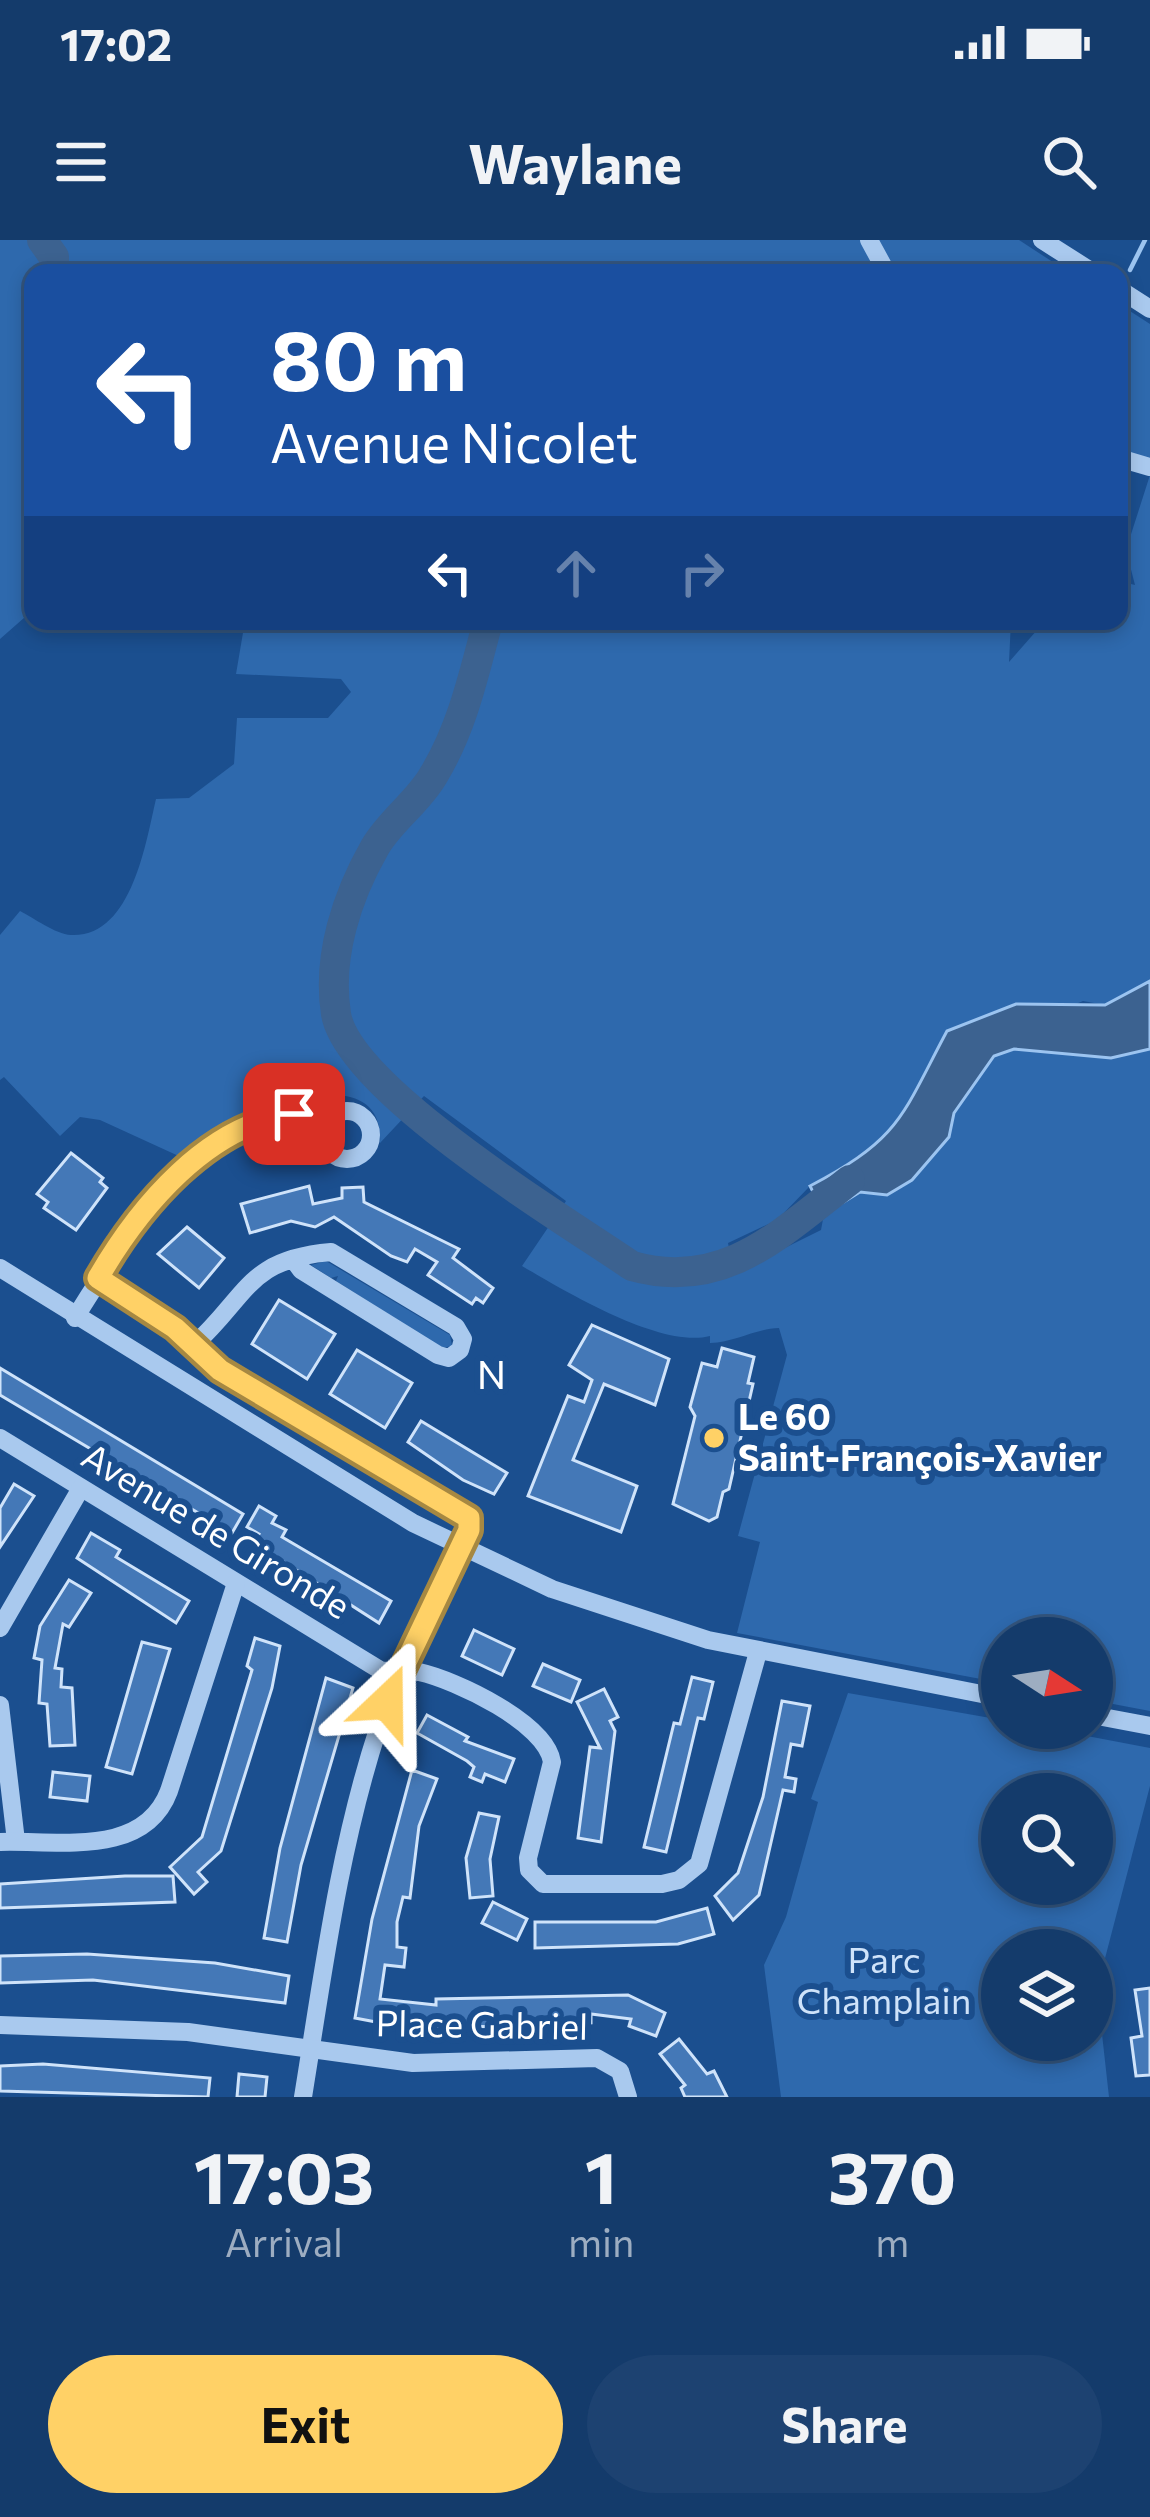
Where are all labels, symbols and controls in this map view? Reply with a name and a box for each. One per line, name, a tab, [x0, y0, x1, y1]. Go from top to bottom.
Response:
text: 17:02	[60, 15, 172, 70]
icon: menu	[48, 129, 114, 195]
text: Waylane	[468, 129, 682, 195]
icon: search	[1036, 129, 1102, 195]
text: 80 m	[270, 306, 467, 408]
icon: left	[72, 312, 228, 468]
text: Avenue Nicolet	[270, 408, 638, 474]
icon: left	[417, 540, 483, 606]
icon: ahead	[543, 540, 609, 606]
icon: right	[669, 540, 735, 606]
pin	[243, 1063, 345, 1165]
icon: arrive	[261, 1081, 327, 1147]
district label: N	[477, 1349, 509, 1397]
place label: Le 60 Saint-François-Xavier	[738, 1393, 1102, 1479]
marker: Le 60 Saint-François-Xavier	[701, 1425, 727, 1451]
street label: Avenue de Gironde	[75, 1432, 359, 1627]
north arrow	[981, 1617, 1113, 1749]
map controls	[981, 1617, 1113, 2061]
position arrow	[324, 1639, 450, 1765]
button: search	[981, 1773, 1113, 1905]
button: layers	[981, 1929, 1113, 2061]
park label: Parc Champlain	[797, 1936, 971, 2021]
street label: Place Gabriel	[375, 1999, 589, 2047]
text: 17:03	[194, 2131, 374, 2219]
text: 1	[585, 2131, 617, 2219]
text: 370	[828, 2131, 956, 2219]
text: Arrival	[225, 2217, 343, 2265]
text: min	[568, 2217, 634, 2265]
text: m	[875, 2217, 909, 2265]
button: Exit	[48, 2355, 563, 2493]
button: Share	[587, 2355, 1102, 2493]

